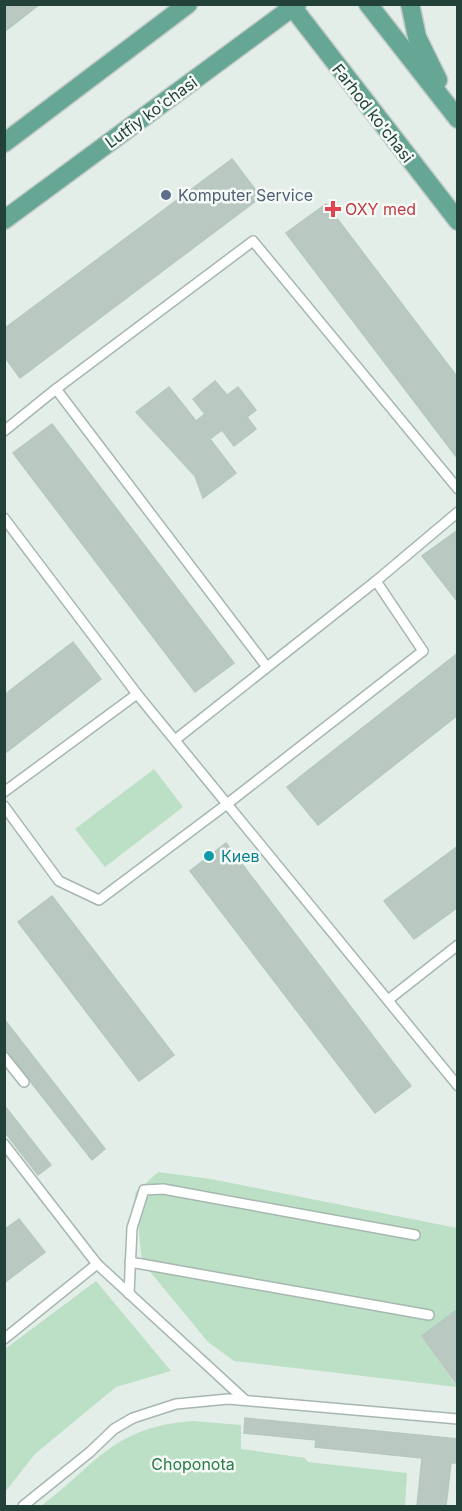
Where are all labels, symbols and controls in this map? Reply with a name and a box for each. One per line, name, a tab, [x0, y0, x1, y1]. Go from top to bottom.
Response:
street label: Farhod ko'chasi	[328, 60, 418, 166]
street label: Lutfiy ko'chasi	[101, 72, 201, 152]
place label: Komputer Service	[178, 185, 313, 205]
marker: Komputer Service	[159, 188, 173, 202]
place label: OXY med	[345, 199, 416, 219]
marker: OXY med	[326, 202, 340, 216]
place label: Киев	[221, 846, 260, 866]
marker: Киев	[202, 849, 216, 863]
park label: Choponota	[151, 1454, 235, 1474]

